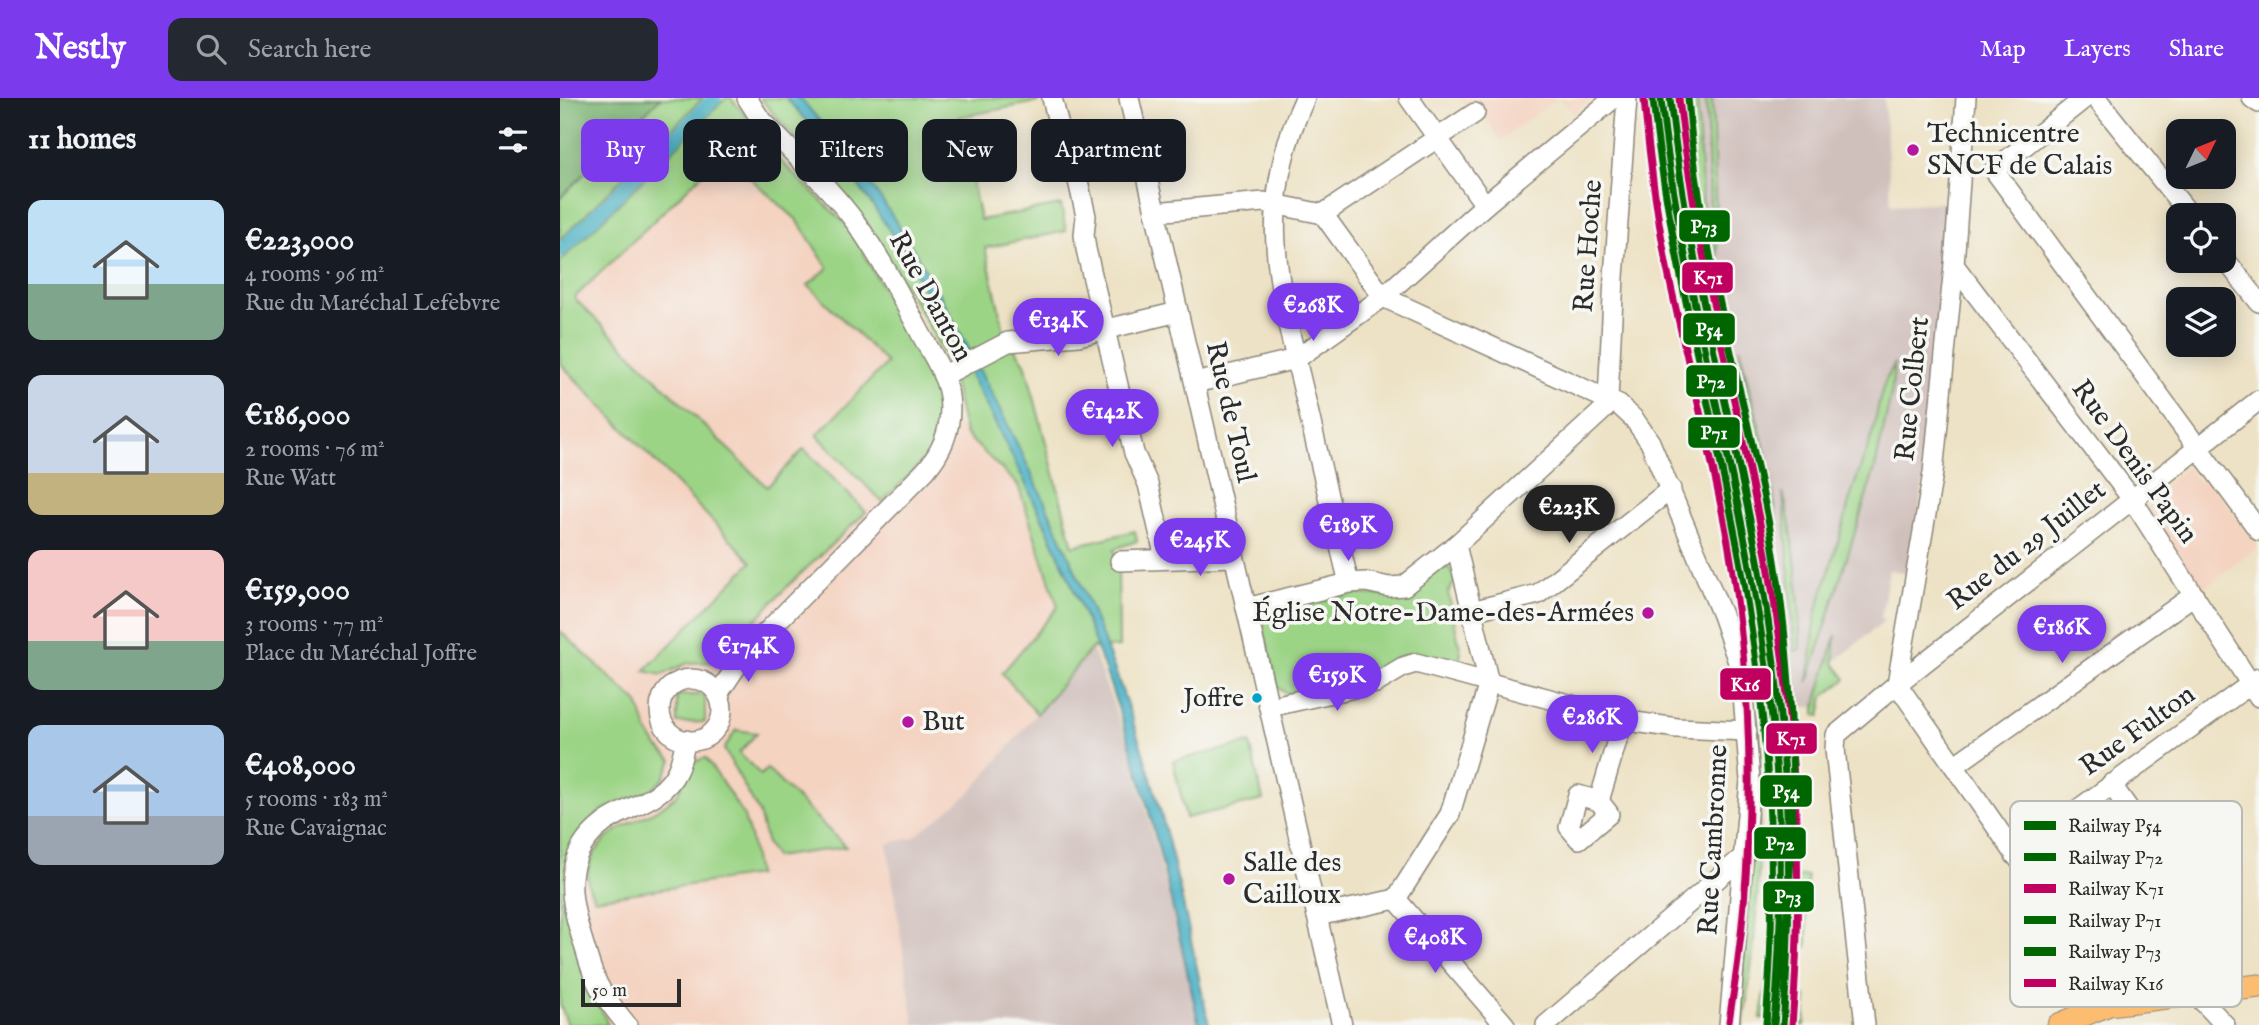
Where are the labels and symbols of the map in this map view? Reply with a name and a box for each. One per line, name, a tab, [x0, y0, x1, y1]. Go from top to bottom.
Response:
place label: Technicentre SNCF de Calais	[1927, 117, 2112, 184]
north arrow	[2166, 119, 2236, 189]
marker: Technicentre SNCF de Calais	[1905, 142, 1921, 158]
street label: Rue Hoche	[1567, 178, 1611, 314]
line badge: P73	[1678, 209, 1731, 243]
text: P73	[1691, 216, 1717, 240]
street label: Rue Danton	[880, 226, 980, 368]
line badge: K71	[1681, 261, 1734, 294]
text: K71	[1693, 267, 1723, 291]
pin: €268K	[1264, 284, 1362, 343]
pin: €134K	[1009, 299, 1107, 358]
line badge: P54	[1682, 312, 1736, 346]
street label: Rue Colbert	[1888, 315, 1938, 463]
text: P54	[1695, 319, 1723, 343]
street label: Rue de Toul	[1197, 338, 1263, 486]
line badge: P72	[1685, 364, 1738, 398]
text: P72	[1697, 371, 1725, 395]
street label: Rue Denis Papin	[2063, 373, 2205, 551]
pin: €142K	[1063, 390, 1161, 449]
line badge: P71	[1687, 416, 1741, 449]
text: P71	[1701, 422, 1727, 446]
street label: Rue du 29 Juillet	[1941, 473, 2114, 619]
pin: €223K	[1520, 486, 1618, 545]
pin: €189K	[1299, 504, 1397, 563]
pin: €245K	[1151, 518, 1249, 578]
place label: Église Notre-Dame-des-Armées	[1252, 595, 1634, 631]
marker: Église Notre-Dame-des-Armées	[1640, 605, 1656, 621]
pin: €186K	[2013, 606, 2111, 665]
pin: €174K	[699, 624, 797, 684]
pin: €159K	[1288, 654, 1386, 713]
line badge: K16	[1719, 667, 1772, 701]
text: K16	[1731, 674, 1760, 698]
street label: Rue Fulton	[2074, 677, 2203, 785]
place label: Joffre	[1180, 682, 1244, 715]
marker: Joffre	[1250, 691, 1264, 705]
pin: €286K	[1543, 696, 1641, 755]
place label: But	[922, 705, 965, 740]
marker: But	[900, 714, 916, 730]
line badge: K71	[1765, 722, 1818, 755]
text: K71	[1776, 728, 1806, 752]
street label: Rue Cambronne	[1692, 744, 1736, 936]
line badge: P54	[1759, 774, 1813, 808]
text: P54	[1772, 781, 1800, 805]
legend	[2010, 801, 2242, 1007]
text: Railway P54	[2068, 815, 2162, 839]
line badge: P72	[1753, 826, 1807, 860]
text: P72	[1766, 833, 1794, 857]
place label: Salle des Cailloux	[1243, 846, 1341, 913]
text: Railway P72	[2068, 847, 2163, 871]
marker: Salle des Cailloux	[1221, 871, 1237, 887]
text: Railway K71	[2068, 878, 2164, 902]
line badge: P73	[1762, 880, 1815, 913]
text: P73	[1775, 886, 1801, 910]
text: Railway P71	[2068, 910, 2161, 934]
pin: €408K	[1386, 916, 1484, 975]
text: Railway P73	[2068, 941, 2161, 965]
text: Railway K16	[2068, 973, 2164, 997]
scale bar	[581, 976, 681, 1008]

